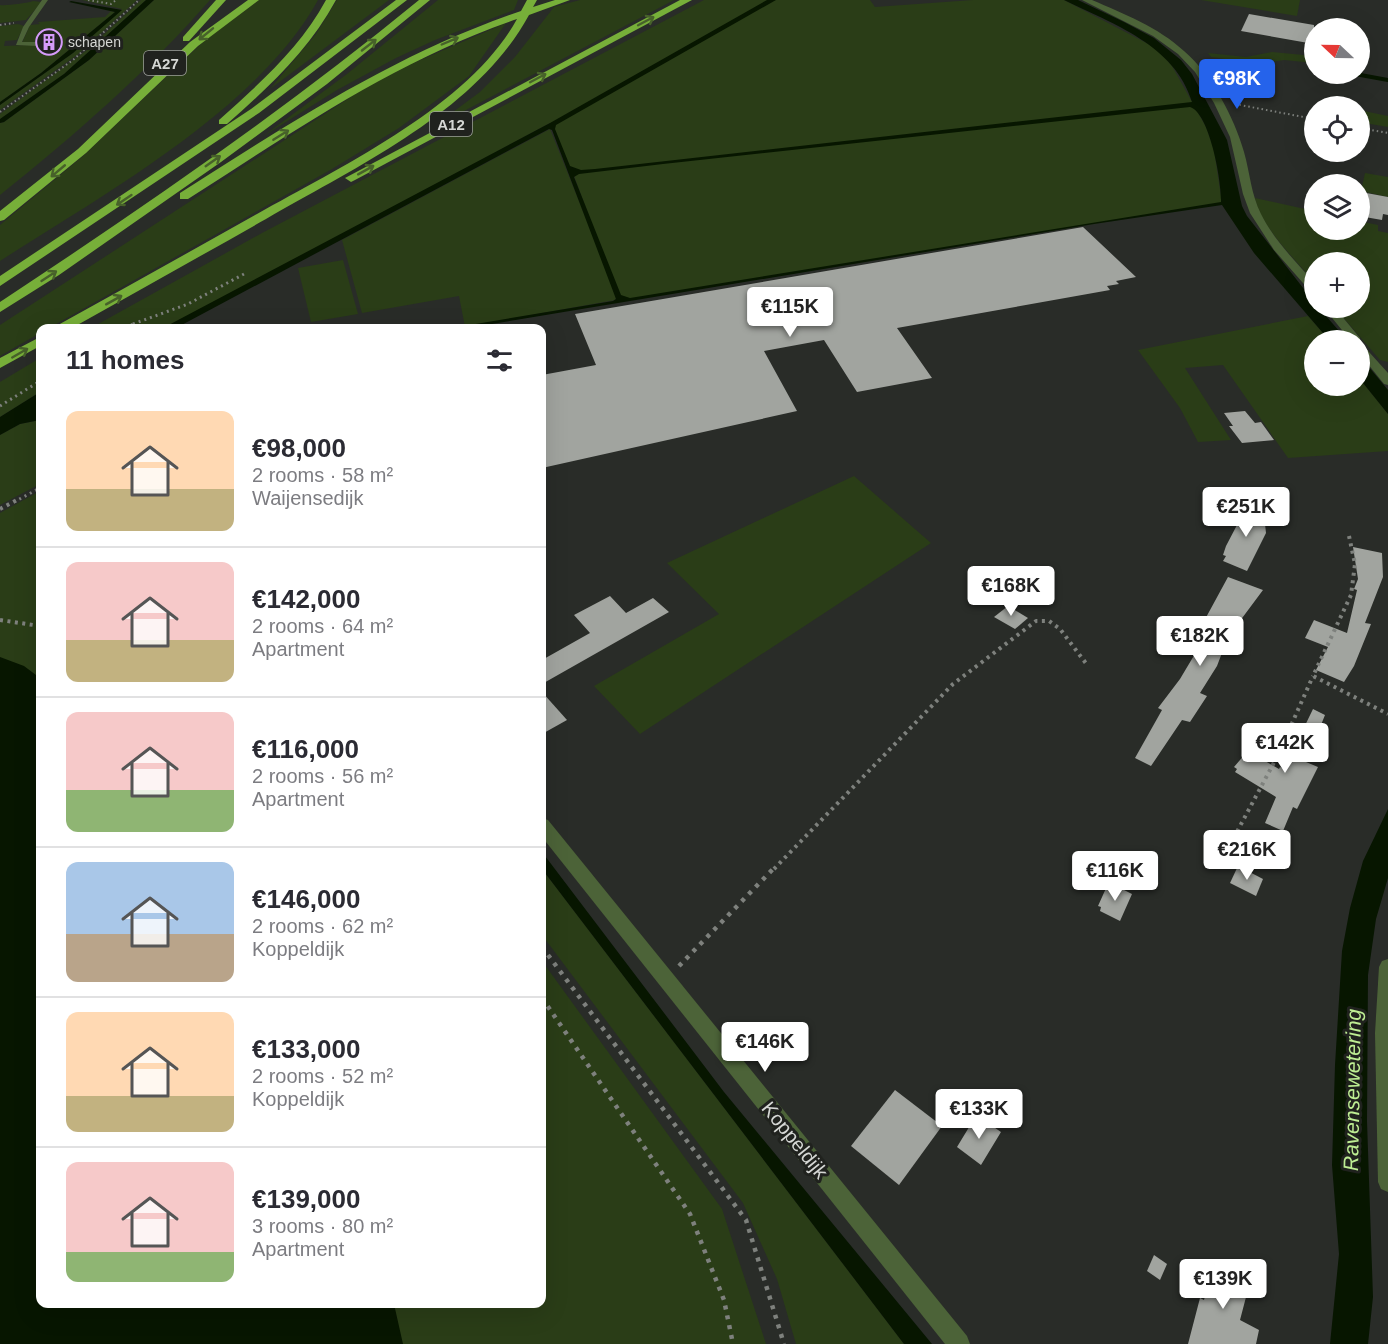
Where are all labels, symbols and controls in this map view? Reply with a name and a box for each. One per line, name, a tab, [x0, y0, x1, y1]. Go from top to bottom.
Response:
one-way arrow	[637, 15, 655, 26]
north arrow	[1304, 18, 1370, 84]
map controls	[1304, 18, 1370, 396]
building icon: schapen	[34, 27, 64, 57]
one-way arrow	[199, 27, 214, 41]
place label: schapen	[68, 34, 121, 50]
one-way arrow	[441, 35, 459, 46]
one-way arrow	[361, 38, 377, 51]
road number: A27	[144, 51, 186, 75]
pin: €98K	[1201, 59, 1273, 110]
text: €98K	[1213, 67, 1261, 89]
one-way arrow	[529, 72, 546, 84]
button: locate	[1304, 96, 1370, 162]
road number: A12	[430, 112, 472, 136]
one-way arrow	[272, 128, 289, 140]
one-way arrow	[204, 155, 220, 168]
one-way arrow	[51, 164, 66, 178]
one-way arrow	[357, 164, 374, 176]
button: layers	[1304, 174, 1370, 240]
one-way arrow	[116, 194, 133, 206]
button: +	[1304, 252, 1370, 318]
one-way arrow	[40, 269, 57, 281]
pin: €115K	[748, 287, 832, 338]
one-way arrow	[105, 294, 122, 306]
text: €115K	[761, 295, 819, 317]
button: −	[1304, 330, 1370, 396]
icon: filters	[483, 344, 516, 377]
text: 11 homes	[66, 345, 185, 375]
one-way arrow	[11, 346, 28, 358]
text: €98,000	[252, 433, 346, 463]
icon: home	[114, 435, 186, 507]
text: 2 rooms · 58 m²	[252, 464, 393, 486]
text: Waijensedijk	[252, 487, 364, 509]
pin: €251K	[1204, 487, 1288, 538]
text: €251K	[1217, 495, 1275, 517]
pin: €168K	[969, 566, 1053, 617]
text: €168K	[982, 574, 1040, 596]
text: €142,000	[252, 584, 360, 614]
icon: home	[114, 586, 186, 658]
text: 2 rooms · 64 m²	[252, 615, 393, 637]
pin: €182K	[1158, 616, 1242, 667]
text: €182K	[1171, 624, 1229, 646]
text: Apartment	[252, 638, 344, 660]
pin: €142K	[1243, 723, 1327, 774]
text: €142K	[1256, 731, 1314, 753]
text: €116,000	[252, 734, 359, 764]
icon: home	[114, 736, 186, 808]
text: 2 rooms · 56 m²	[252, 765, 393, 787]
text: Apartment	[252, 788, 344, 810]
pin: €216K	[1205, 830, 1289, 881]
text: €216K	[1218, 838, 1276, 860]
pin: €116K	[1073, 851, 1157, 902]
text: €116K	[1086, 859, 1144, 881]
text: €146,000	[252, 884, 360, 914]
icon: home	[114, 886, 186, 958]
text: 2 rooms · 62 m²	[252, 915, 393, 937]
text: Koppeldijk	[252, 938, 344, 960]
water label: Ravensewetering	[1339, 1008, 1365, 1171]
pin: €146K	[723, 1022, 807, 1073]
text: €146K	[736, 1030, 794, 1052]
text: €133,000	[252, 1034, 360, 1064]
icon: home	[114, 1036, 186, 1108]
text: 2 rooms · 52 m²	[252, 1065, 393, 1087]
text: Koppeldijk	[252, 1088, 344, 1110]
pin: €133K	[937, 1089, 1021, 1140]
street label: Koppeldijk	[757, 1097, 833, 1184]
text: €133K	[950, 1097, 1008, 1119]
text: €139,000	[252, 1184, 360, 1214]
icon: home	[114, 1186, 186, 1258]
text: 3 rooms · 80 m²	[252, 1215, 393, 1237]
text: Apartment	[252, 1238, 344, 1260]
pin: €139K	[1181, 1259, 1265, 1310]
text: €139K	[1194, 1267, 1252, 1289]

